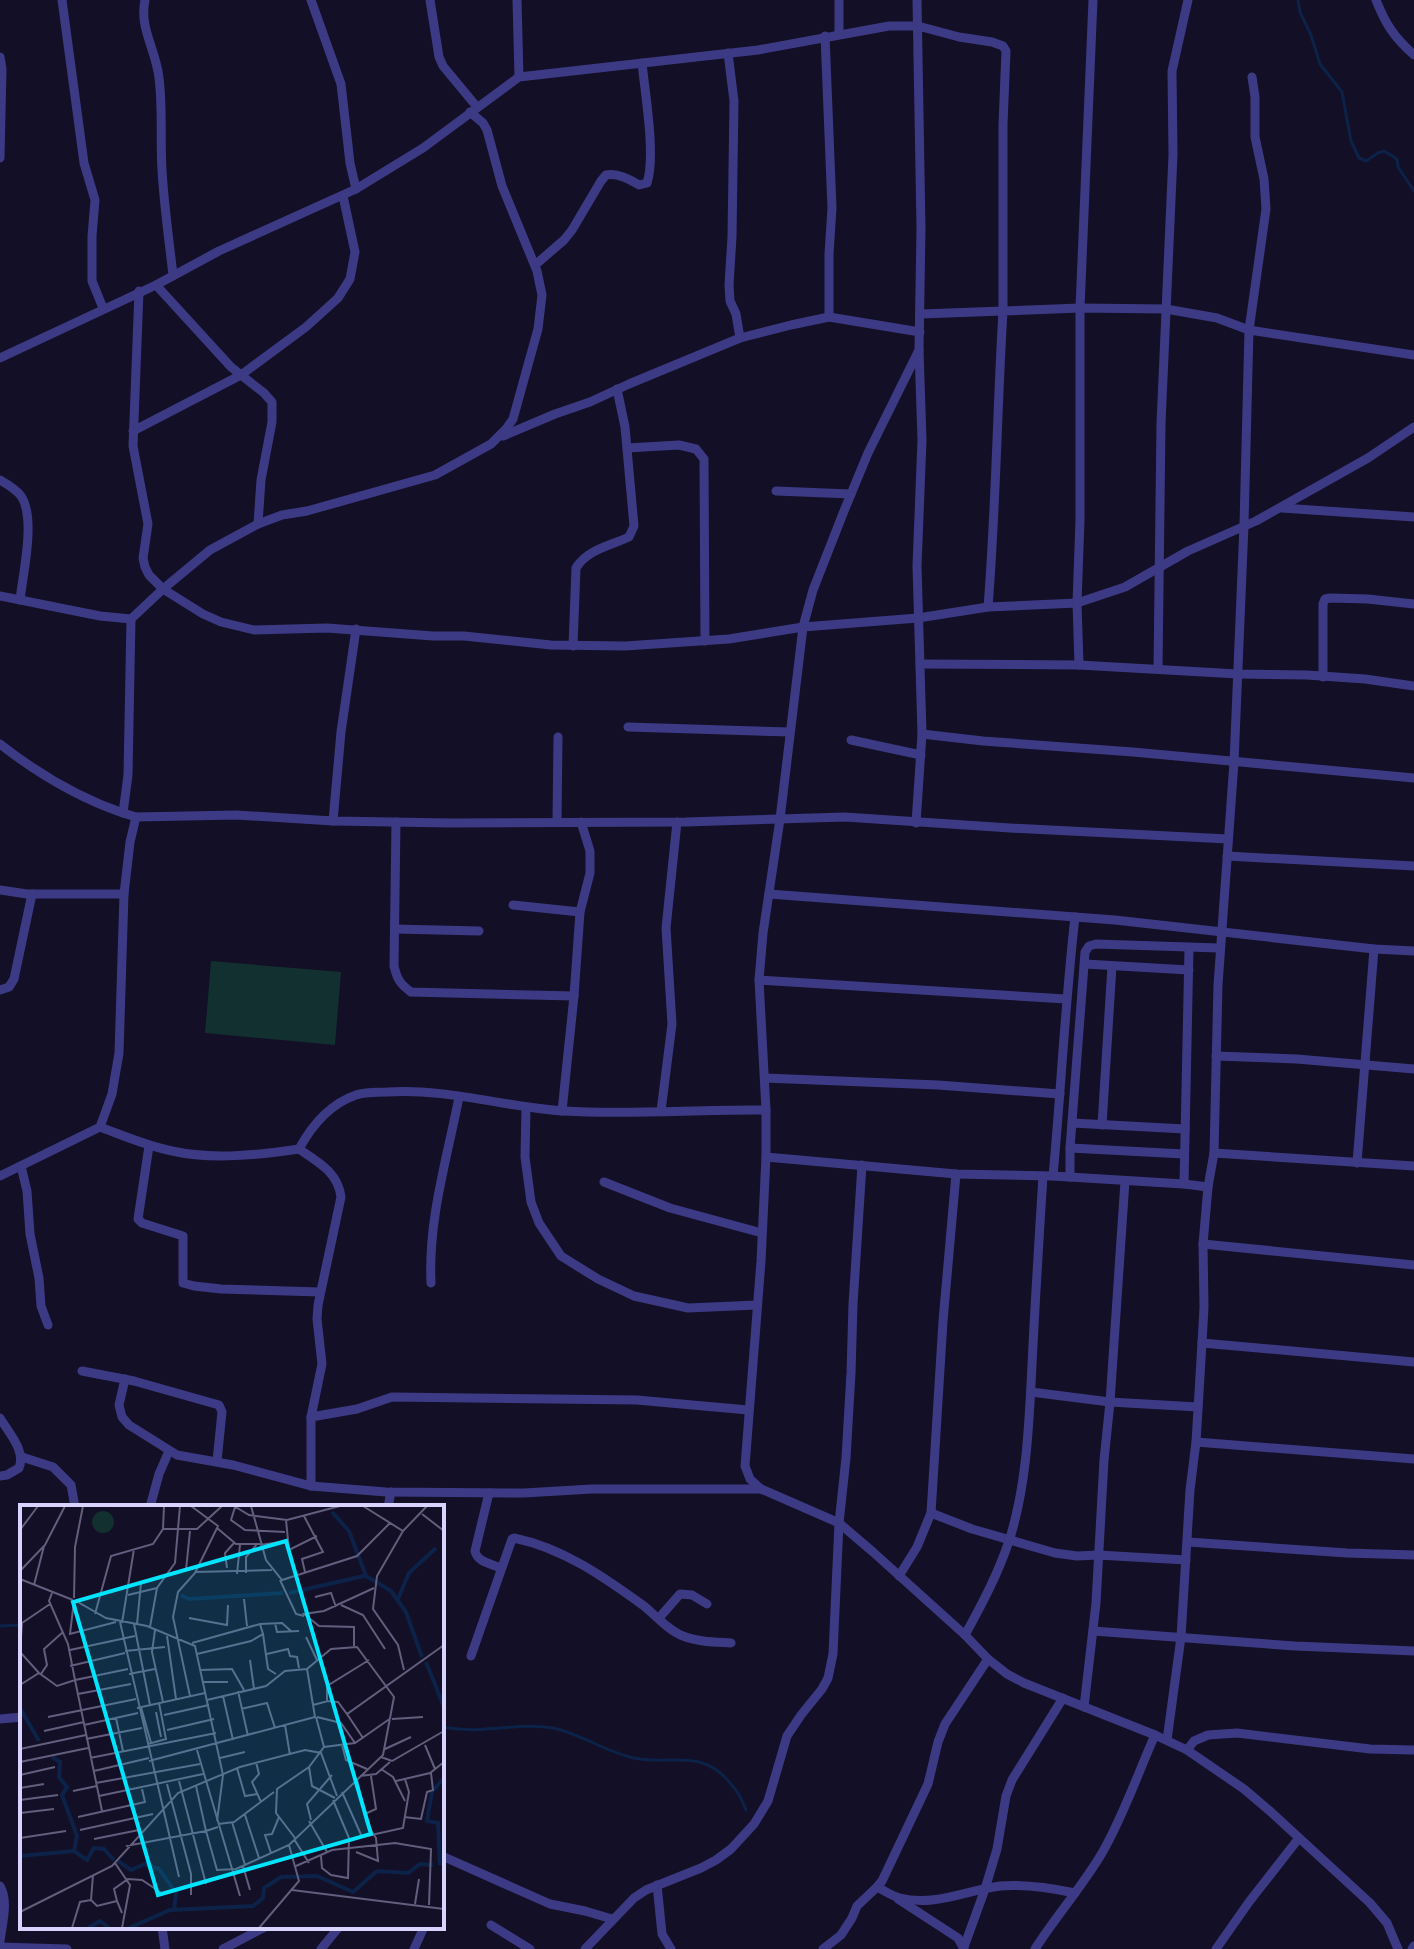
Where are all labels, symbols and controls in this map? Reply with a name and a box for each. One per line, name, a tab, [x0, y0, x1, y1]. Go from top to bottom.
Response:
inset map	[20, 1505, 444, 1929]

